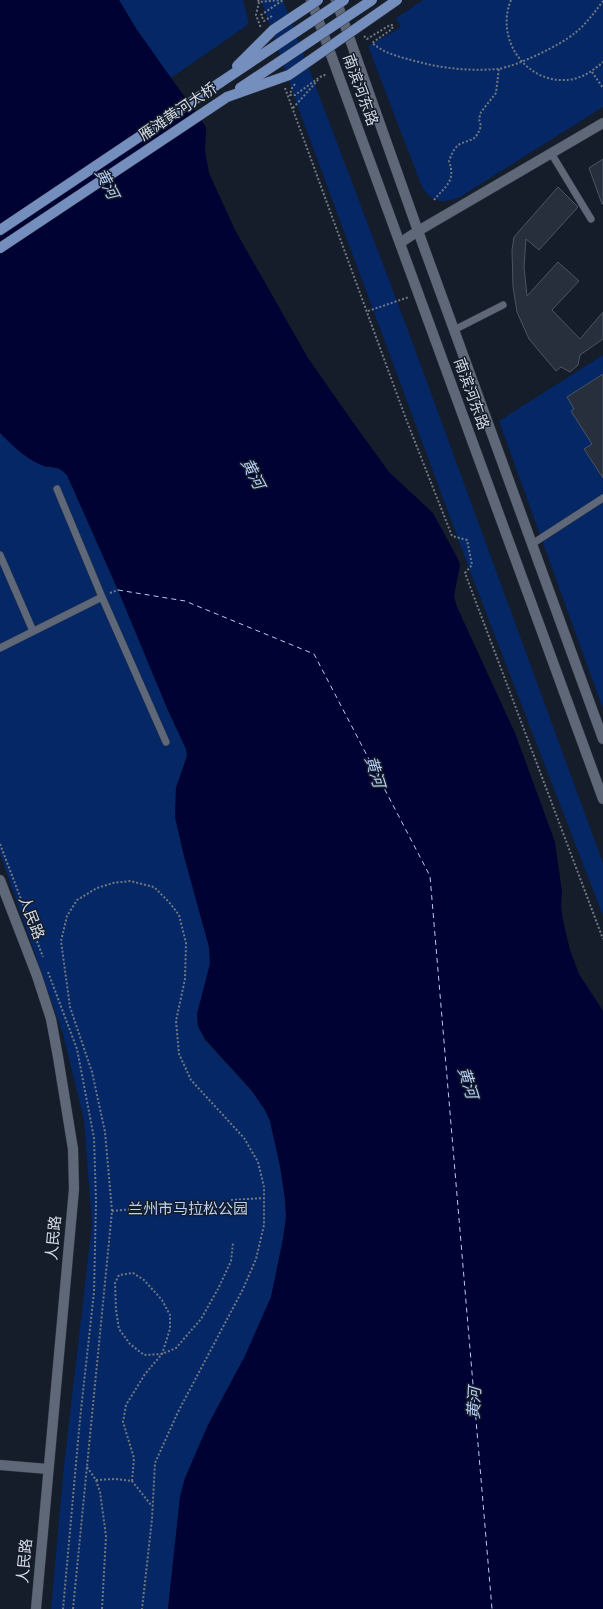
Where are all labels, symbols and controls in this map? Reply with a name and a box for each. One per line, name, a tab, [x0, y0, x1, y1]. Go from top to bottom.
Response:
street label: 南滨河东路	[338, 52, 382, 128]
street label: 雁滩黄河大桥	[135, 79, 221, 145]
water label: 黄河	[90, 165, 123, 205]
street label: 南滨河东路	[449, 356, 493, 432]
water label: 黄河	[236, 455, 269, 495]
water label: 黄河	[360, 754, 389, 793]
street label: 人民路	[14, 894, 48, 942]
water label: 黄河	[453, 1065, 482, 1104]
park label: 兰州市马拉松公园	[128, 1200, 248, 1219]
street label: 人民路	[43, 1215, 65, 1261]
water label: 黄河	[465, 1384, 485, 1419]
street label: 人民路	[14, 1538, 36, 1584]

